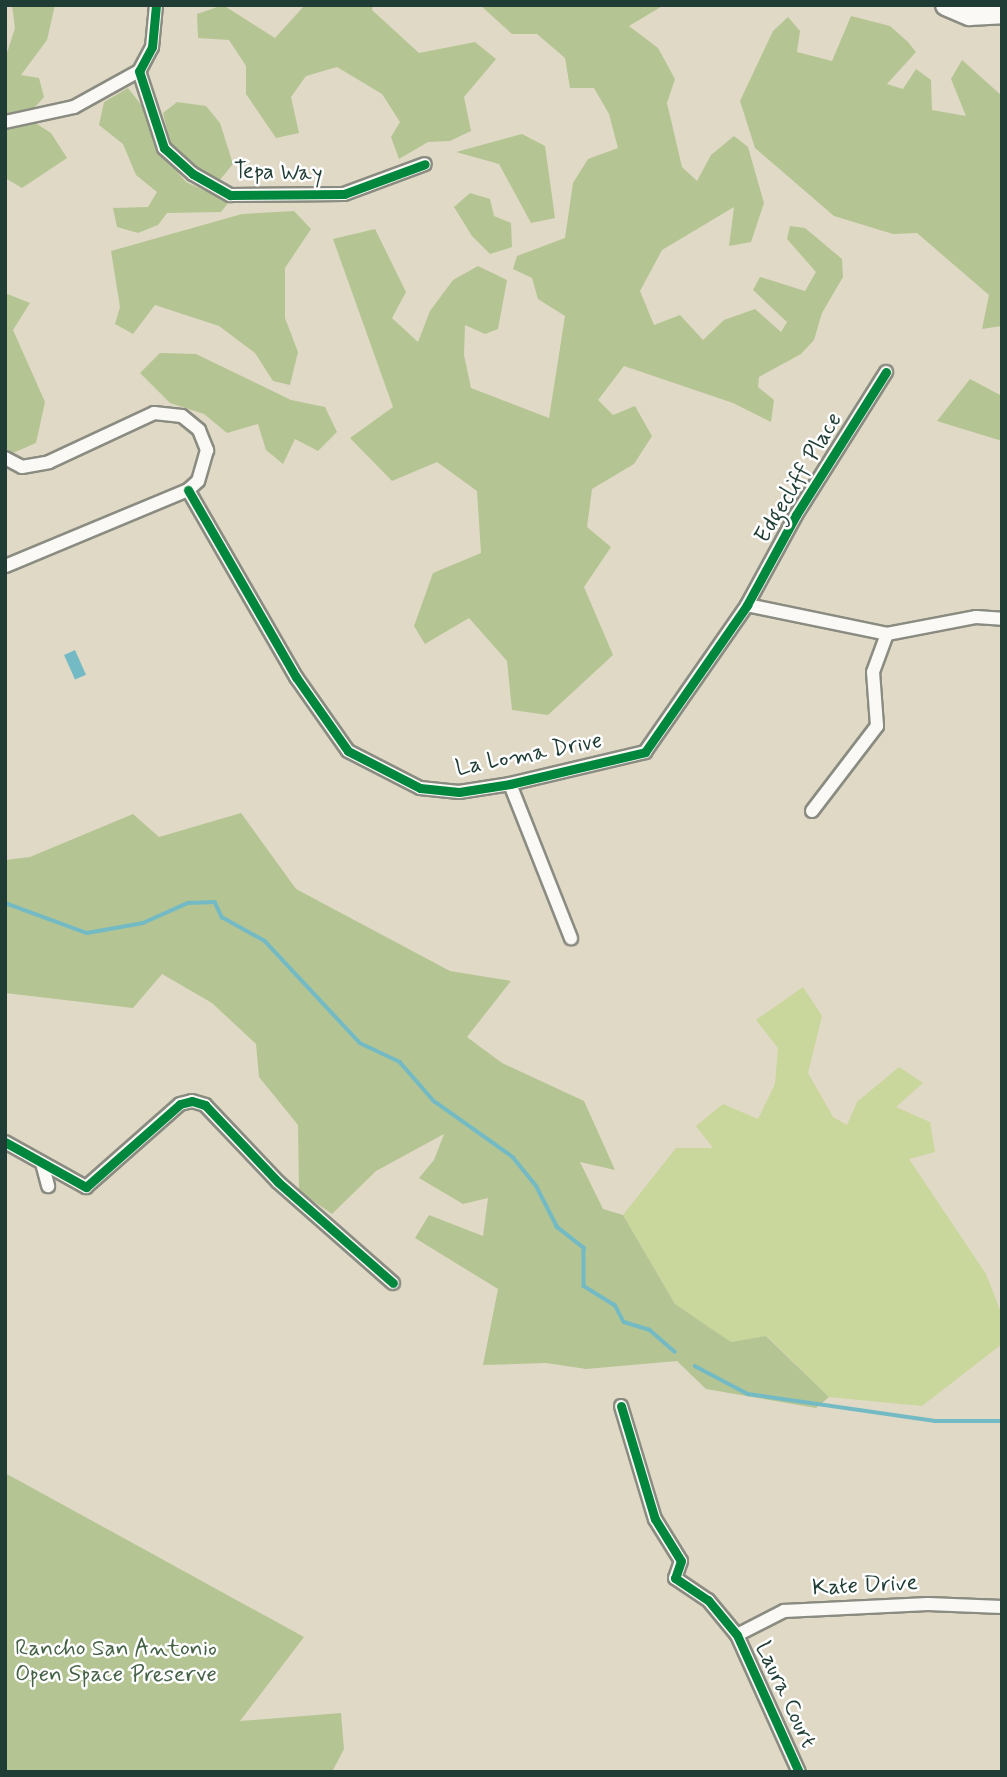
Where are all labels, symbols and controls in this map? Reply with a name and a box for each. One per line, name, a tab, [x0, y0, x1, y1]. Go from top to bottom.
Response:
street label: Tepa Way	[232, 158, 324, 188]
street label: Edgecliff Place	[750, 409, 848, 547]
street label: La Loma Drive	[455, 728, 603, 782]
street label: Kate Drive	[813, 1570, 917, 1602]
park label: Rancho San Antonio Open Space Preserve	[17, 1635, 215, 1689]
street label: Laura Court	[747, 1635, 823, 1755]

